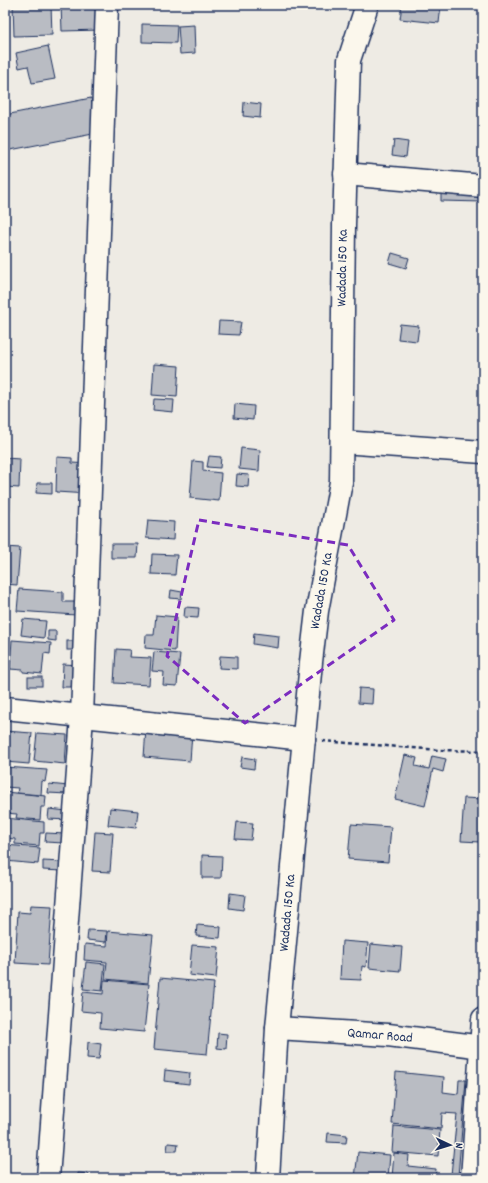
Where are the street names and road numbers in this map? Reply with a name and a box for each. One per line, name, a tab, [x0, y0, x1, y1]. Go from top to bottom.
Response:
street label: Wadada 150 Ka	[332, 229, 354, 307]
street label: Wadada 150 Ka	[305, 551, 339, 631]
street label: Wadada 150 Ka	[275, 873, 301, 952]
street label: Qamar Road	[347, 1023, 413, 1049]

